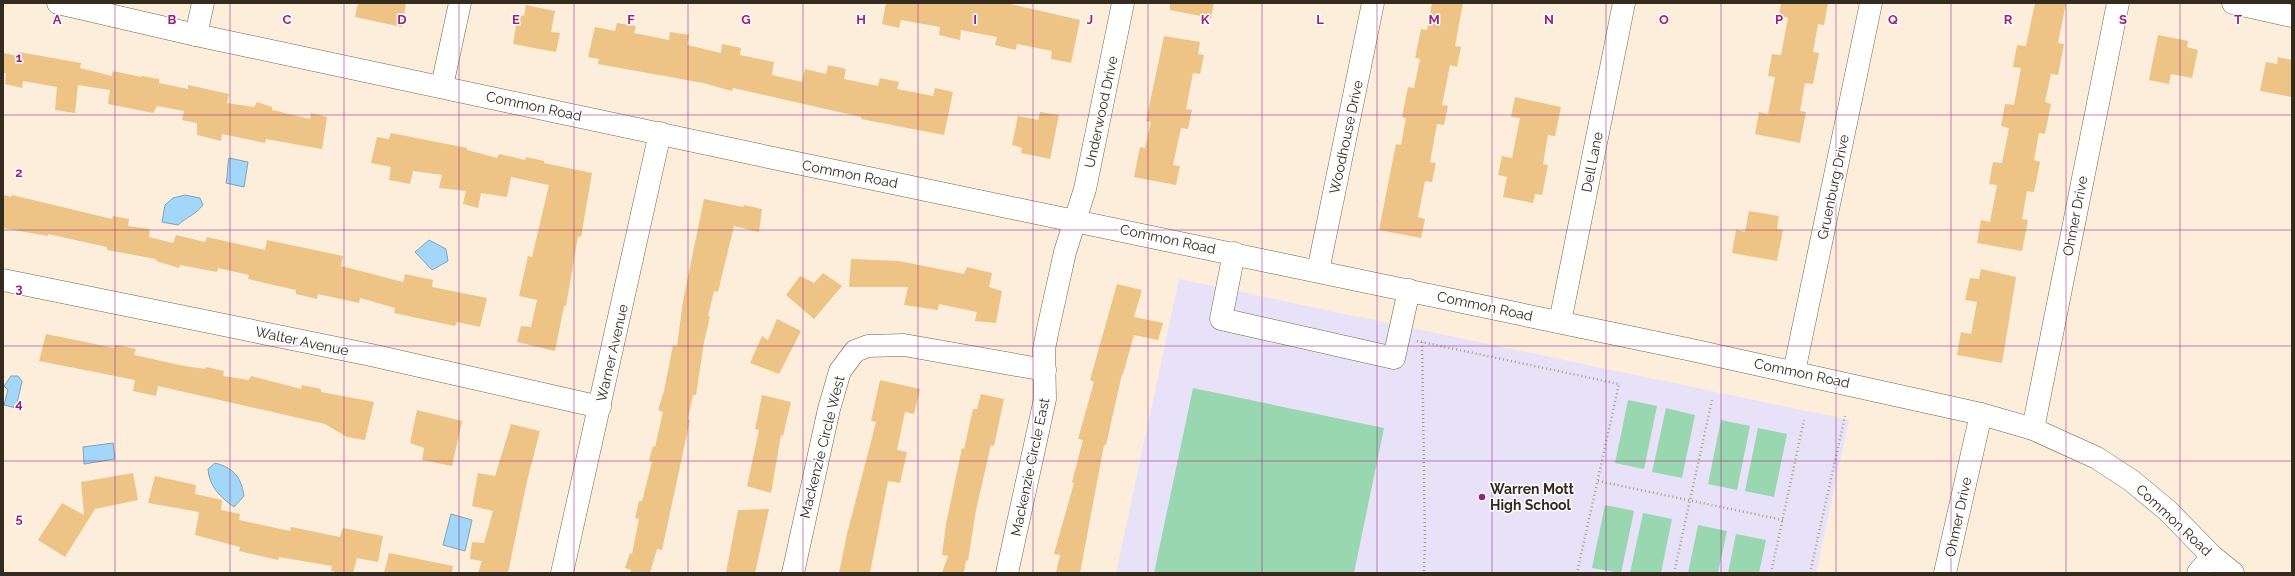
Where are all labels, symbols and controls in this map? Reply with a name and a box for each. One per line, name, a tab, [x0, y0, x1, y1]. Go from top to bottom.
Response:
text: A	[53, 12, 62, 27]
text: B	[168, 12, 177, 27]
text: C	[283, 12, 292, 27]
text: D	[397, 12, 407, 27]
text: E	[512, 12, 520, 27]
text: F	[627, 12, 635, 27]
text: G	[741, 12, 751, 27]
text: H	[856, 12, 866, 27]
text: I	[973, 12, 977, 27]
text: J	[1087, 12, 1093, 27]
text: K	[1201, 12, 1210, 27]
text: L	[1316, 12, 1324, 27]
text: M	[1428, 12, 1440, 27]
text: N	[1544, 12, 1554, 27]
text: O	[1659, 12, 1669, 27]
text: P	[1775, 12, 1783, 27]
text: Q	[1888, 12, 1898, 27]
text: R	[2004, 12, 2013, 27]
text: S	[2119, 12, 2127, 27]
text: T	[2234, 12, 2242, 27]
text: 1	[16, 50, 23, 65]
street label: Underwood Drive	[1081, 55, 1121, 169]
street label: Woodhouse Drive	[1326, 79, 1366, 195]
street label: Common Road	[485, 88, 583, 124]
street label: Dell Lane	[1578, 130, 1606, 194]
street label: Gruenburg Drive	[1814, 133, 1852, 241]
street label: Common Road	[801, 157, 899, 191]
text: 2	[15, 165, 23, 180]
street label: Ohmer Drive	[2059, 175, 2091, 257]
street label: Common Road	[1119, 221, 1217, 257]
text: 3	[15, 281, 23, 296]
street label: Common Road	[1436, 288, 1534, 324]
street label: Warner Avenue	[593, 303, 631, 403]
street label: Walter Avenue	[254, 323, 350, 359]
street label: Common Road	[1753, 355, 1851, 391]
street label: Mackenzie Circle West	[797, 374, 848, 520]
text: 4	[15, 396, 23, 411]
street label: Mackenzie Circle East	[1008, 396, 1053, 538]
street label: Ohmer Drive	[1942, 476, 1974, 558]
place label: Warren Mott High School	[1490, 481, 1575, 513]
street label: Common Road	[2133, 481, 2215, 559]
marker: Warren Mott High School	[1477, 492, 1487, 502]
text: 5	[15, 511, 23, 526]

